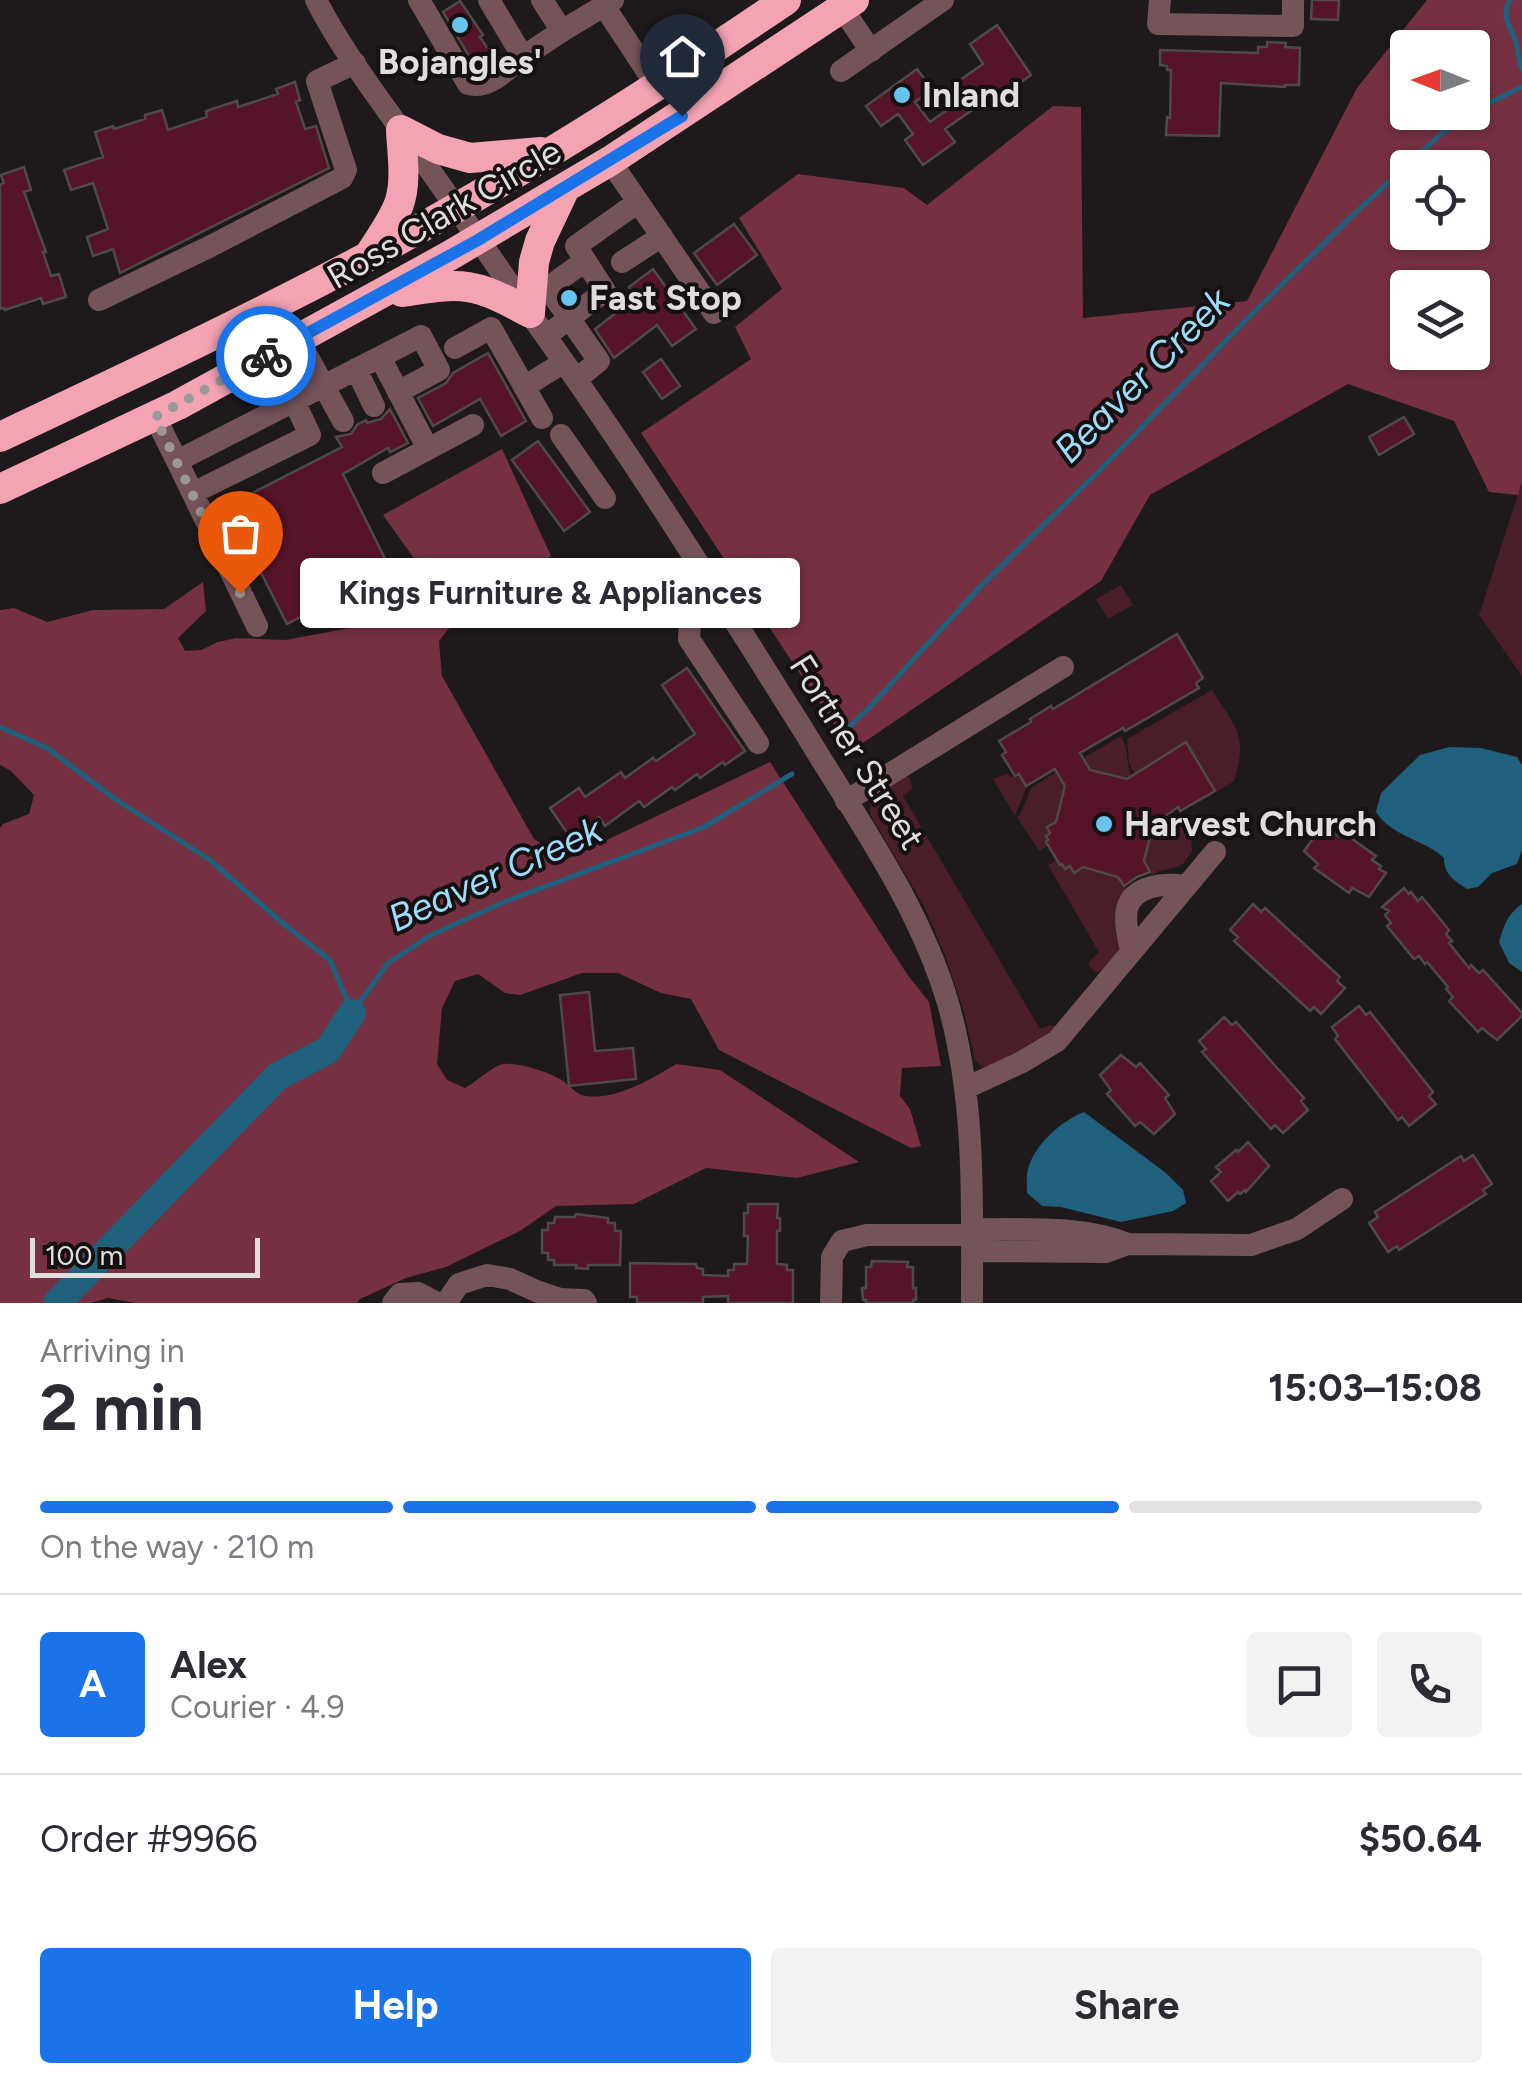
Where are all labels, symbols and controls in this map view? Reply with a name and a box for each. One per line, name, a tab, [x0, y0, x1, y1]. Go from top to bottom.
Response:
marker: Bojangles'	[449, 14, 471, 36]
pin	[640, 14, 725, 117]
icon: home	[655, 29, 710, 84]
north arrow	[1390, 30, 1490, 130]
map controls	[1390, 30, 1490, 370]
place label: Bojangles'	[378, 41, 542, 83]
place label: Inland	[922, 74, 1020, 116]
marker: Inland	[891, 84, 913, 106]
street label: Ross Clark Circle	[320, 130, 568, 298]
button: locate	[1390, 150, 1490, 250]
button: layers	[1390, 270, 1490, 370]
place label: Fast Stop	[589, 277, 742, 319]
water label: Beaver Creek	[1045, 277, 1240, 472]
marker: Fast Stop	[558, 287, 580, 309]
courier	[216, 306, 316, 406]
icon: bike	[239, 329, 294, 384]
pin	[198, 491, 283, 594]
icon: bag	[213, 506, 268, 561]
callout: Kings Furniture & Appliances	[300, 558, 800, 628]
text: Kings Furniture & Appliances	[338, 574, 762, 612]
street label: Fortner Street	[781, 647, 933, 857]
place label: Harvest Church	[1124, 803, 1377, 845]
water label: Beaver Creek	[381, 806, 610, 942]
marker: Harvest Church	[1093, 813, 1115, 835]
scale bar	[30, 1233, 260, 1278]
text: 100 m	[45, 1238, 123, 1272]
text: Arriving in	[40, 1332, 185, 1370]
text: 15:03–15:08	[1268, 1365, 1482, 1411]
text: 2 min	[40, 1368, 204, 1446]
text: On the way · 210 m	[40, 1528, 314, 1566]
button: chat	[1247, 1632, 1352, 1737]
button: phone	[1377, 1632, 1482, 1737]
text: Alex	[170, 1642, 247, 1688]
text: A	[79, 1661, 106, 1707]
text: Courier · 4.9	[170, 1688, 345, 1726]
text: Order #9966	[40, 1816, 258, 1862]
text: $50.64	[1359, 1816, 1482, 1862]
button: Help	[40, 1948, 751, 2063]
button: Share	[771, 1948, 1482, 2063]

